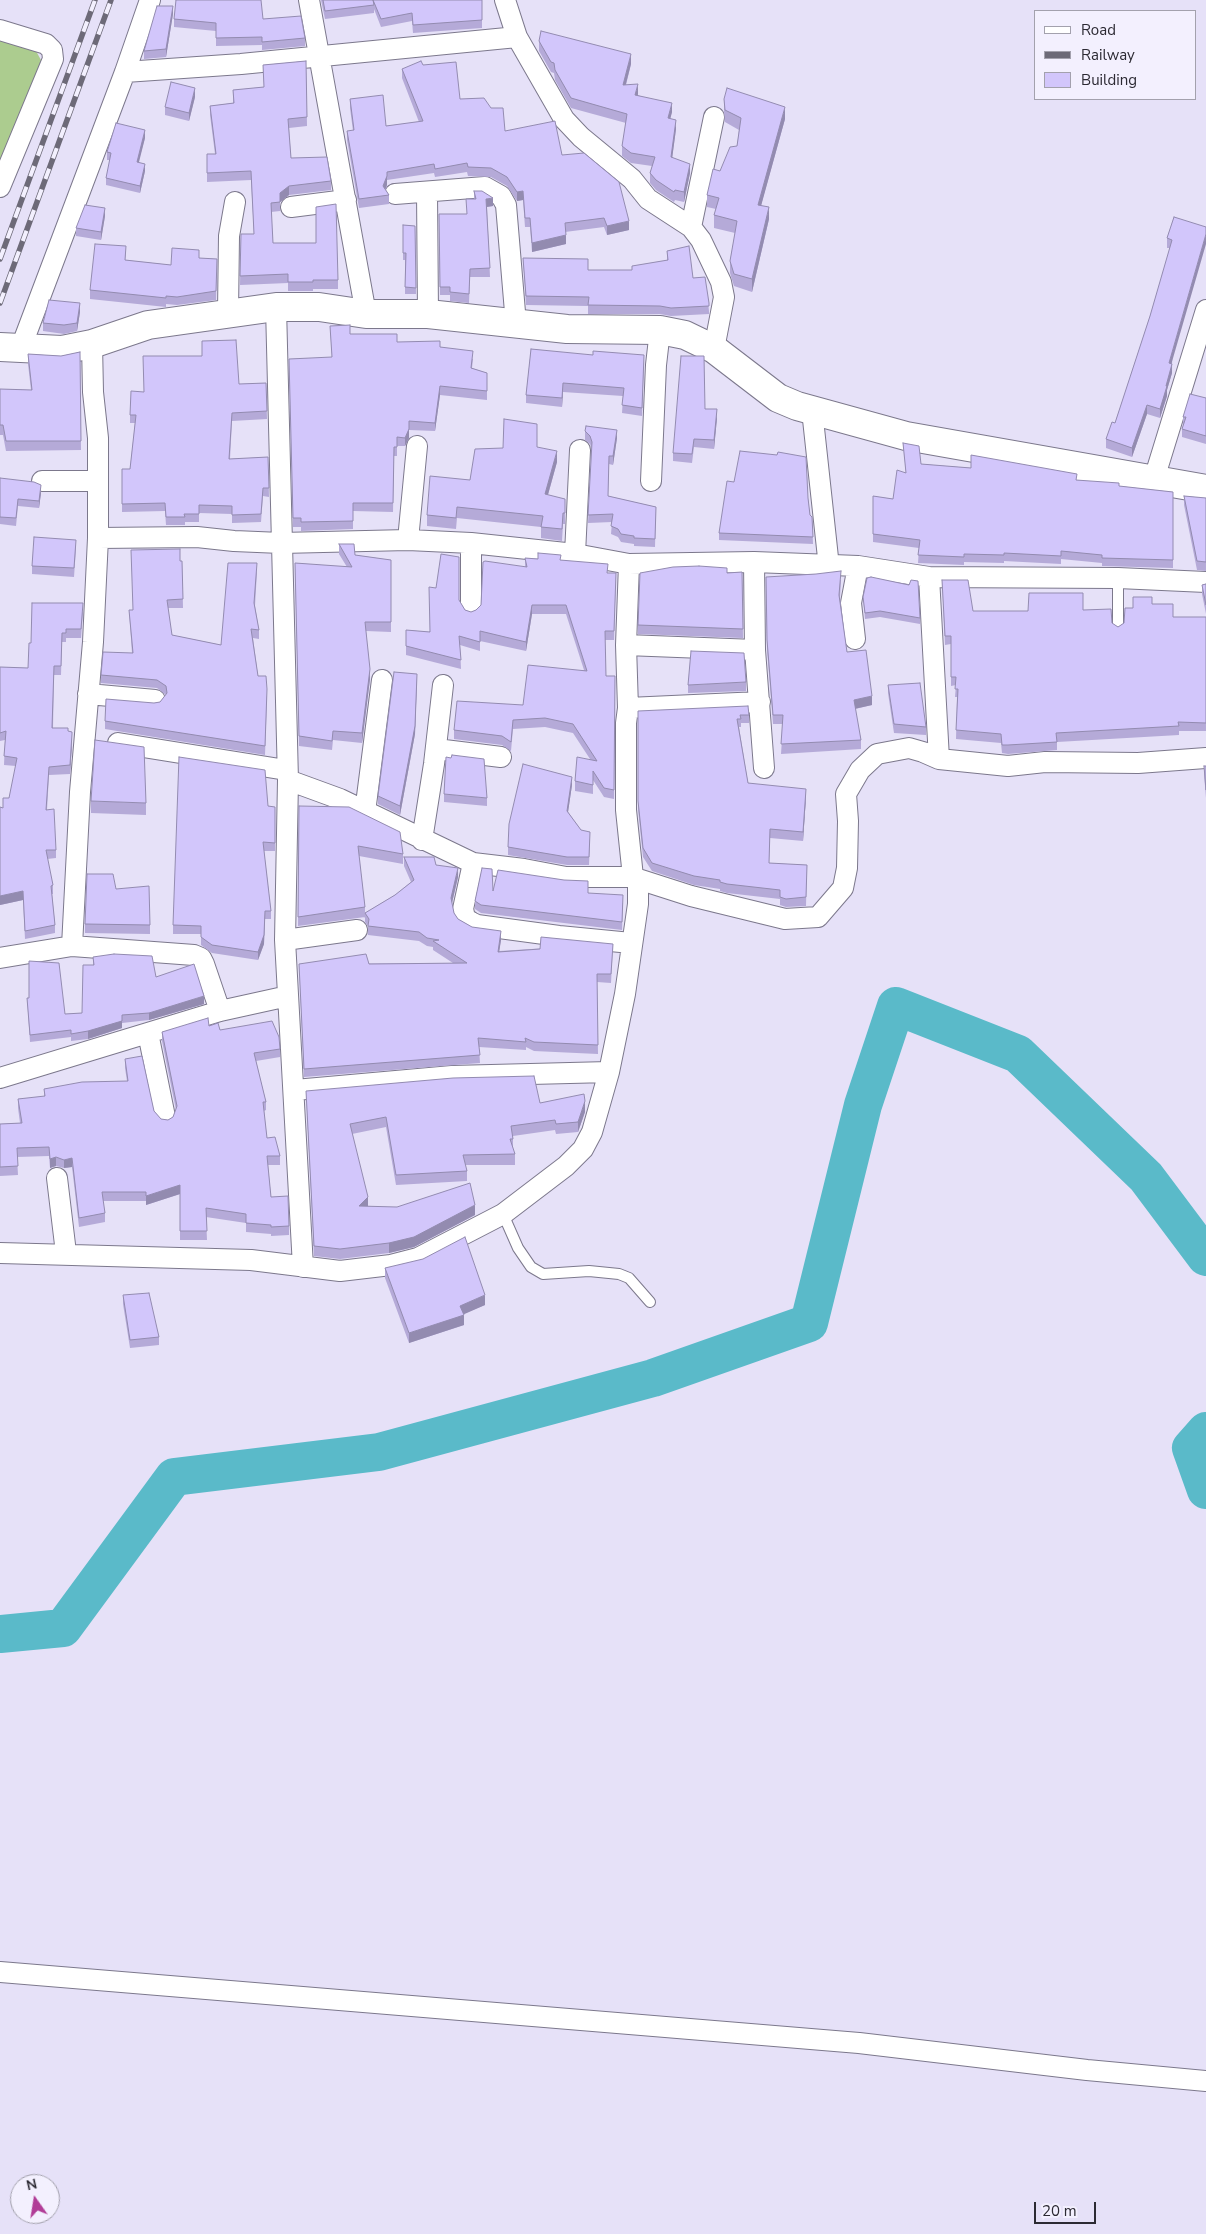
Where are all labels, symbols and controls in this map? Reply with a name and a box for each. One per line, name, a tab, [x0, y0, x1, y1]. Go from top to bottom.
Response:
legend	[1034, 10, 1196, 100]
text: Road	[1081, 20, 1116, 40]
text: Railway	[1081, 45, 1135, 65]
text: Building	[1081, 70, 1137, 90]
north arrow	[10, 2174, 60, 2224]
text: N	[24, 2174, 39, 2195]
scale bar	[1036, 2192, 1098, 2224]
text: 20 m	[1042, 2201, 1077, 2221]

